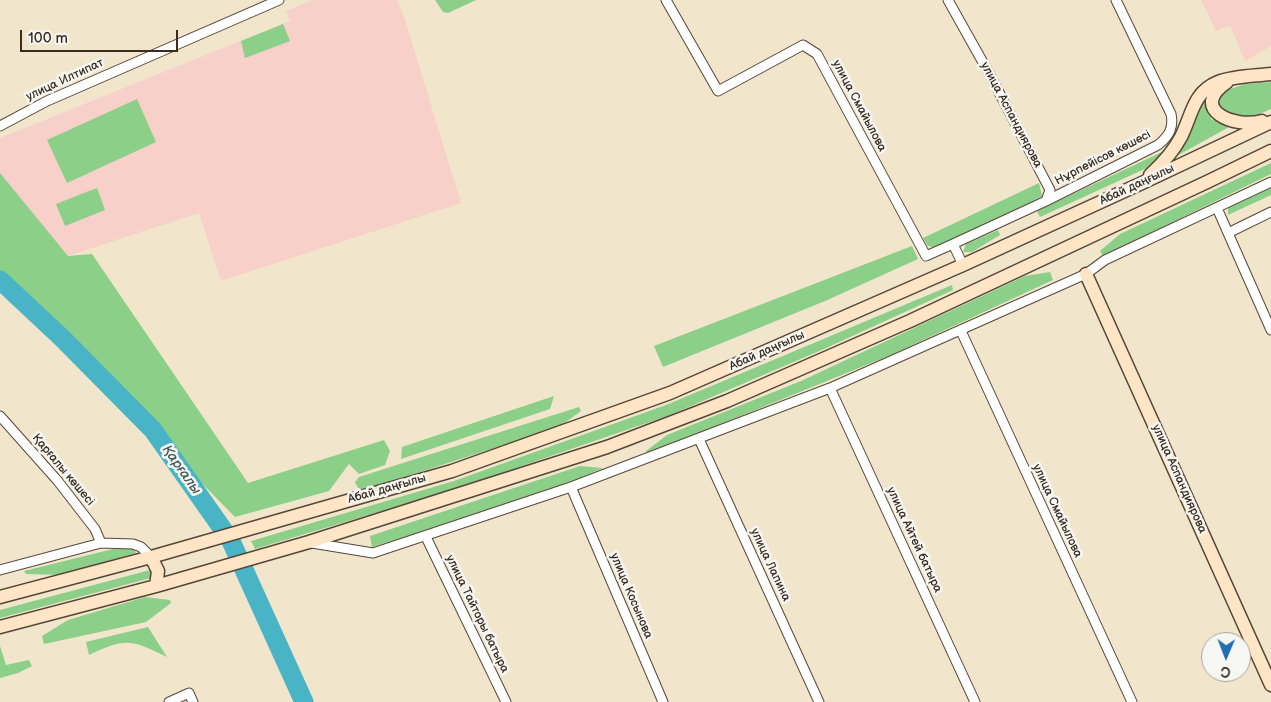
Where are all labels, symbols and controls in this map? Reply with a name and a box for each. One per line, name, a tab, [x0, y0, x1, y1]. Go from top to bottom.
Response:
scale bar	[22, 20, 180, 52]
text: 100 m	[28, 29, 68, 48]
street label: улица Илтипат	[24, 56, 106, 104]
street label: улица Смайылова	[829, 58, 889, 154]
street label: улица Аспандиярова	[977, 60, 1045, 170]
street label: Нұрпейісов көшесі	[1053, 128, 1153, 188]
street label: Абай даңғылы	[1097, 161, 1177, 209]
street label: Абай даңғылы	[727, 328, 807, 374]
street label: улица Аспандиярова	[1149, 422, 1209, 536]
street label: Қарғалы көшесі	[29, 431, 97, 509]
water label: Қарғалы	[158, 442, 204, 498]
street label: улица Смайылова	[1029, 462, 1085, 560]
street label: Абай даңғылы	[346, 471, 428, 507]
street label: улица Айтей батыра	[883, 485, 945, 595]
street label: улица Лапина	[747, 526, 793, 604]
street label: улица Косынова	[607, 551, 655, 641]
street label: улица Тайторы батыра	[442, 553, 512, 675]
north arrow	[1201, 632, 1251, 682]
text: С	[1221, 663, 1231, 680]

